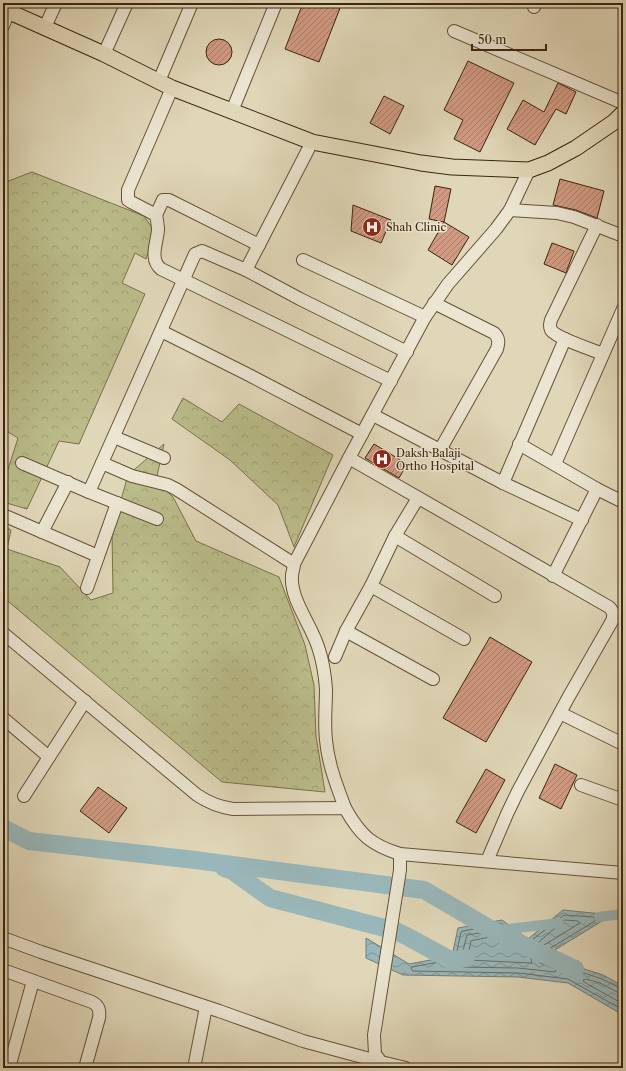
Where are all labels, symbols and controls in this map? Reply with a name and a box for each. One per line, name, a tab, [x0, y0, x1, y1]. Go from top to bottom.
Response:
scale bar	[472, 26, 546, 52]
text: 50 m	[478, 32, 507, 47]
hospital icon: Shah Clinic	[361, 216, 383, 238]
place label: Shah Clinic	[386, 220, 446, 234]
place label: Daksh Balaji Ortho Hospital	[396, 446, 475, 473]
hospital icon: Daksh Balaji Ortho Hospital	[371, 448, 393, 470]

